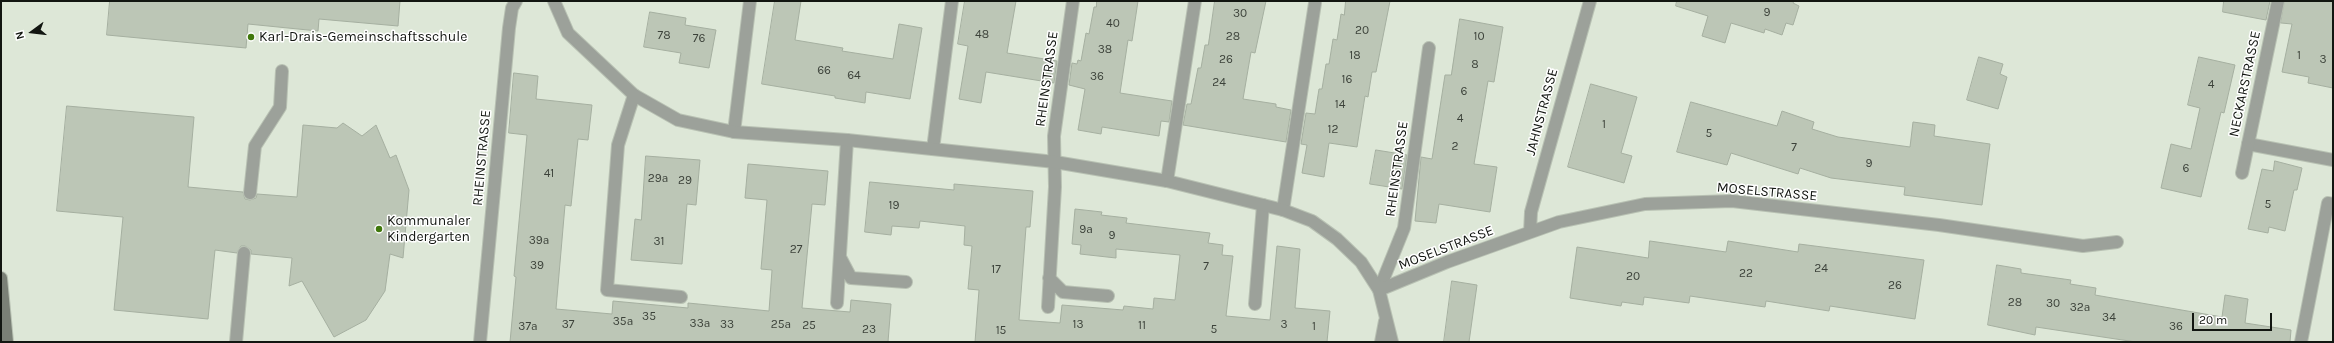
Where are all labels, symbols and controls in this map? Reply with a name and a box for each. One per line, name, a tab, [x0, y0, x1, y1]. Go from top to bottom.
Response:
house number: 9	[1764, 6, 1770, 20]
house number: 30	[1233, 7, 1247, 21]
north arrow	[12, 12, 52, 52]
house number: 40	[1106, 17, 1120, 31]
house number: 20	[1355, 24, 1369, 38]
house number: 48	[975, 28, 989, 42]
place label: Karl-Drais-Gemeinschaftsschule	[259, 29, 467, 45]
house number: 78	[657, 29, 671, 43]
street label: NECKARSTRASSE	[2226, 29, 2264, 139]
text: N	[13, 30, 27, 41]
street label: RHEINSTRASSE	[1032, 30, 1062, 128]
house number: 28	[1226, 30, 1240, 44]
house number: 10	[1473, 30, 1485, 44]
marker: Karl-Drais-Gemeinschaftsschule	[246, 32, 256, 42]
house number: 76	[693, 32, 705, 46]
house number: 38	[1098, 43, 1112, 57]
house number: 18	[1349, 49, 1361, 63]
house number: 1	[2297, 49, 2301, 63]
house number: 26	[1219, 53, 1233, 67]
house number: 3	[2319, 53, 2327, 67]
house number: 8	[1471, 58, 1479, 72]
house number: 66	[817, 64, 831, 78]
street label: JAHNSTRASSE	[1522, 67, 1562, 157]
house number: 64	[847, 69, 861, 83]
house number: 36	[1090, 70, 1104, 84]
house number: 16	[1342, 73, 1352, 87]
house number: 24	[1212, 76, 1226, 90]
house number: 4	[2208, 78, 2214, 92]
house number: 6	[1461, 85, 1467, 99]
house number: 14	[1335, 98, 1345, 112]
street label: RHEINSTRASSE	[469, 109, 495, 207]
house number: 4	[1457, 112, 1463, 126]
house number: 1	[1602, 118, 1606, 132]
street label: RHEINSTRASSE	[1382, 120, 1412, 218]
house number: 12	[1328, 123, 1338, 137]
house number: 5	[1706, 127, 1712, 141]
house number: 2	[1452, 140, 1458, 154]
house number: 7	[1791, 141, 1797, 155]
house number: 9	[1866, 157, 1872, 171]
house number: 6	[2183, 162, 2189, 176]
house number: 41	[544, 167, 554, 181]
house number: 29a	[648, 172, 668, 186]
house number: 29	[678, 174, 692, 188]
street label: MOSELSTRASSE	[1716, 179, 1818, 205]
house number: 5	[2265, 198, 2271, 212]
house number: 19	[889, 199, 899, 213]
place label: Kommunaler Kindergarten	[387, 213, 470, 246]
street label: MOSELSTRASSE	[1396, 222, 1496, 274]
house number: 9a	[1079, 223, 1093, 237]
marker: Kommunaler Kindergarten	[374, 224, 384, 234]
house number: 9	[1109, 229, 1115, 243]
house number: 39a	[529, 234, 549, 248]
house number: 31	[653, 235, 665, 249]
house number: 27	[790, 243, 802, 257]
house number: 39	[530, 259, 544, 273]
house number: 7	[1203, 260, 1209, 274]
house number: 24	[1814, 262, 1828, 276]
house number: 17	[991, 263, 1001, 277]
house number: 22	[1739, 267, 1753, 281]
house number: 20	[1626, 270, 1640, 284]
house number: 26	[1888, 279, 1902, 293]
house number: 28	[2008, 296, 2022, 310]
house number: 30	[2046, 297, 2060, 311]
house number: 32a	[2070, 301, 2090, 315]
scale bar	[2194, 305, 2274, 331]
house number: 35	[642, 310, 656, 324]
house number: 34	[2102, 311, 2116, 325]
text: 20 m	[2199, 313, 2227, 327]
house number: 35a	[613, 315, 633, 329]
house number: 33a	[690, 317, 710, 331]
house number: 37	[562, 318, 574, 332]
house number: 33	[720, 318, 734, 332]
house number: 25a	[771, 318, 791, 332]
house number: 13	[1072, 318, 1084, 332]
house number: 3	[1280, 318, 1288, 332]
house number: 25	[802, 319, 816, 333]
house number: 11	[1138, 319, 1146, 333]
house number: 37a	[518, 320, 538, 334]
house number: 1	[1312, 320, 1316, 334]
house number: 36	[2169, 320, 2183, 334]
house number: 23	[862, 323, 876, 337]
house number: 5	[1211, 323, 1217, 337]
house number: 15	[996, 324, 1006, 338]

